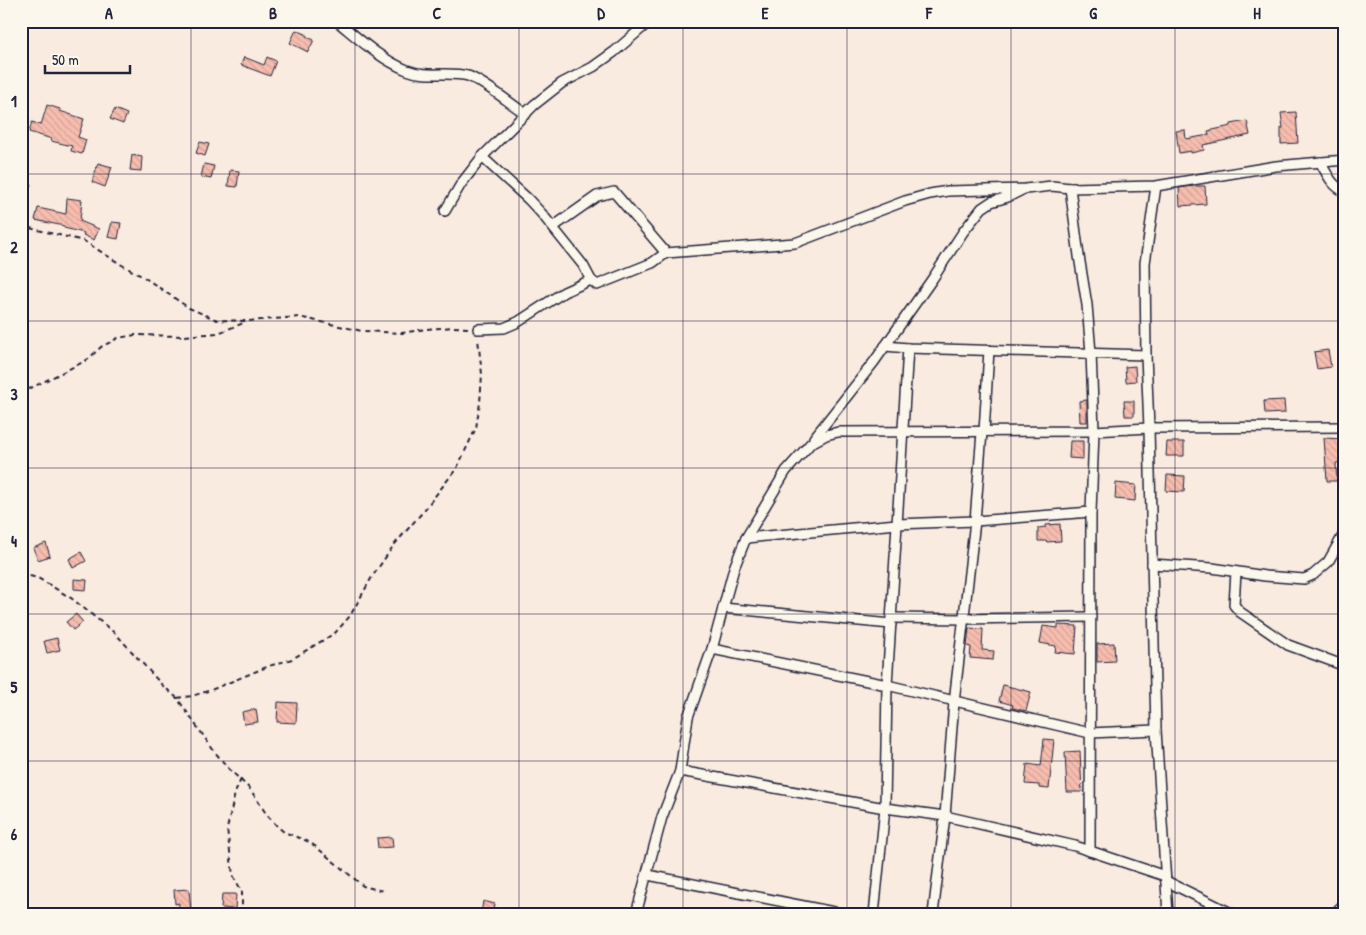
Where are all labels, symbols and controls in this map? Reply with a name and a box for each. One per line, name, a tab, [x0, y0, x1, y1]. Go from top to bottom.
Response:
text: A	[105, 2, 113, 24]
text: B	[269, 2, 277, 24]
text: C	[433, 2, 442, 24]
text: D	[597, 2, 605, 24]
text: E	[761, 2, 769, 24]
text: F	[925, 2, 933, 24]
text: G	[1089, 2, 1097, 24]
text: H	[1253, 2, 1261, 24]
scale bar	[45, 42, 130, 74]
text: 50 m	[52, 49, 79, 70]
text: 1	[11, 90, 17, 112]
text: 2	[10, 236, 18, 258]
text: 3	[10, 383, 18, 405]
text: 4	[11, 530, 17, 552]
text: 5	[11, 676, 18, 698]
text: 6	[11, 823, 18, 845]

